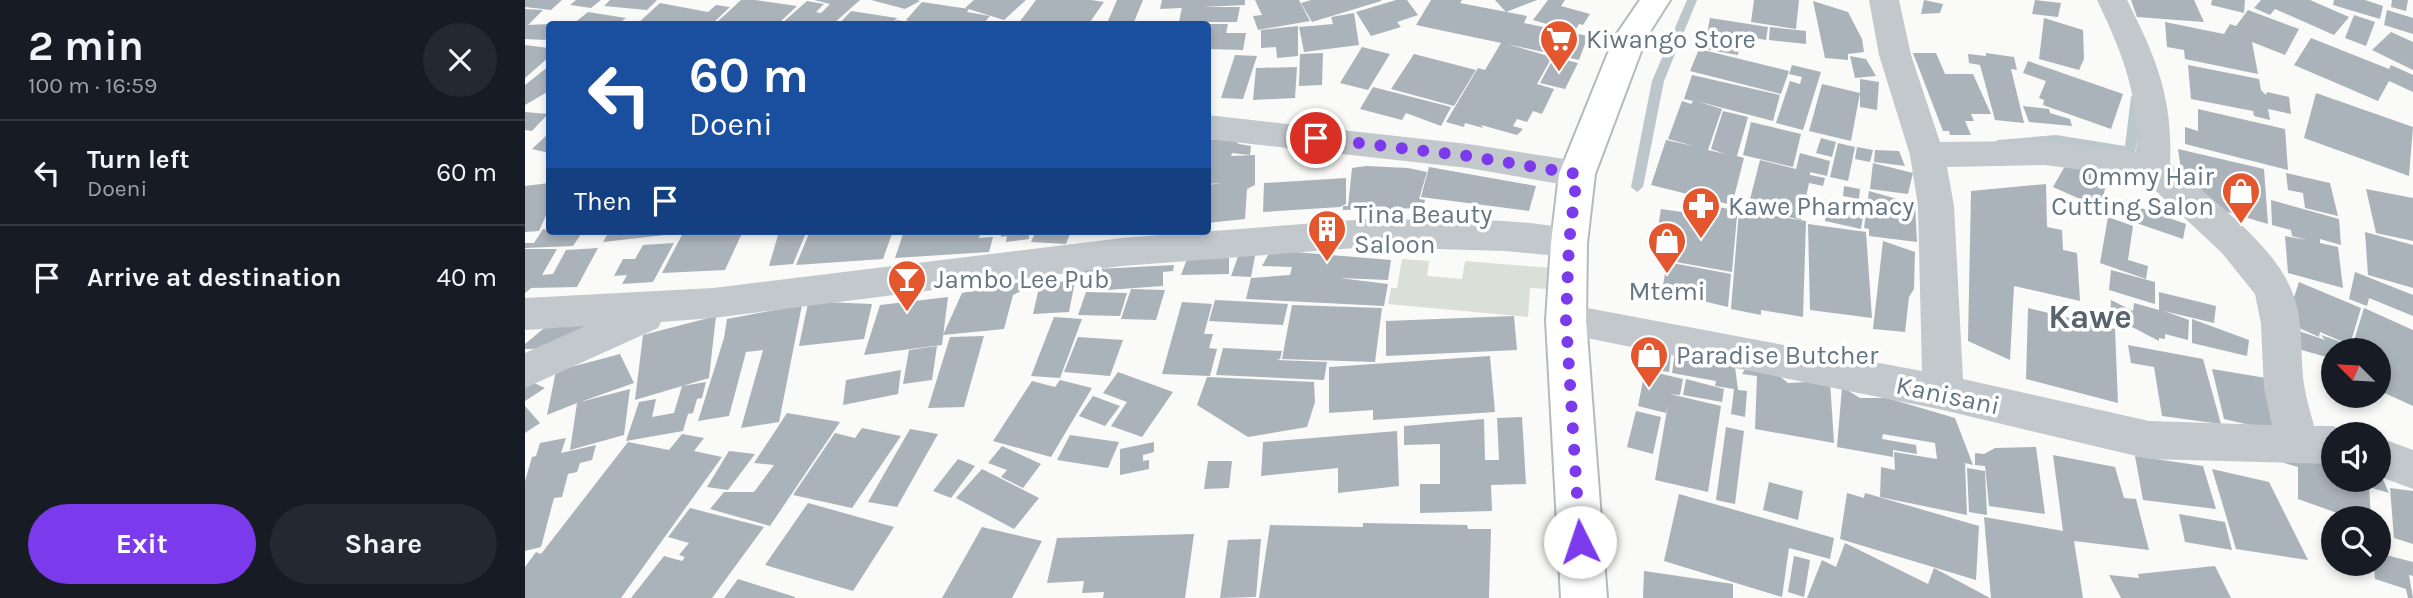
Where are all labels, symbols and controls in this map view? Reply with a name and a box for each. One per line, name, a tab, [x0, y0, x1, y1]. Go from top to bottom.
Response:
supermarket icon: Kiwango Store	[1538, 18, 1580, 73]
text: 2 min	[28, 21, 144, 71]
button: close	[423, 23, 497, 97]
place label: Kiwango Store	[1586, 24, 1756, 55]
text: 60 m	[689, 47, 809, 104]
icon: left	[574, 49, 665, 140]
text: 100 m · 16:59	[28, 72, 157, 99]
text: Doeni	[689, 106, 773, 143]
pin	[1286, 108, 1346, 168]
icon: arrive	[1297, 119, 1335, 157]
text: Turn left	[87, 144, 189, 175]
icon: left	[28, 154, 66, 192]
text: 60 m	[436, 157, 497, 188]
place label: Ommy Hair Cutting Salon	[2051, 161, 2215, 222]
shop icon: Ommy Hair Cutting Salon	[2220, 170, 2262, 225]
text: Doeni	[87, 175, 147, 202]
icon: arrive	[646, 182, 684, 220]
pharmacy icon: Kawe Pharmacy	[1680, 185, 1722, 240]
text: Then	[574, 186, 632, 217]
place label: Kawe Pharmacy	[1728, 191, 1914, 222]
place label: Tina Beauty Saloon	[1354, 199, 1492, 260]
building icon: Tina Beauty Saloon	[1306, 208, 1348, 263]
shop icon: Mtemi	[1646, 220, 1688, 275]
bar icon: Jambo Lee Pub	[886, 258, 928, 313]
icon: arrive	[28, 259, 66, 297]
text: Arrive at destination	[87, 262, 341, 293]
text: 40 m	[437, 262, 497, 293]
place label: Jambo Lee Pub	[934, 264, 1110, 295]
place label: Mtemi	[1628, 276, 1706, 307]
district label: Kawe	[2048, 298, 2132, 336]
shop icon: Paradise Butcher	[1628, 334, 1670, 389]
north arrow	[2321, 338, 2391, 408]
map controls	[2321, 338, 2391, 576]
place label: Paradise Butcher	[1676, 340, 1879, 371]
street label: Kanisani	[1893, 369, 2002, 422]
button: sound	[2321, 422, 2391, 492]
button: Exit	[28, 504, 256, 584]
button: Share	[270, 504, 497, 584]
position arrow	[1543, 505, 1617, 579]
button: search	[2321, 506, 2391, 576]

